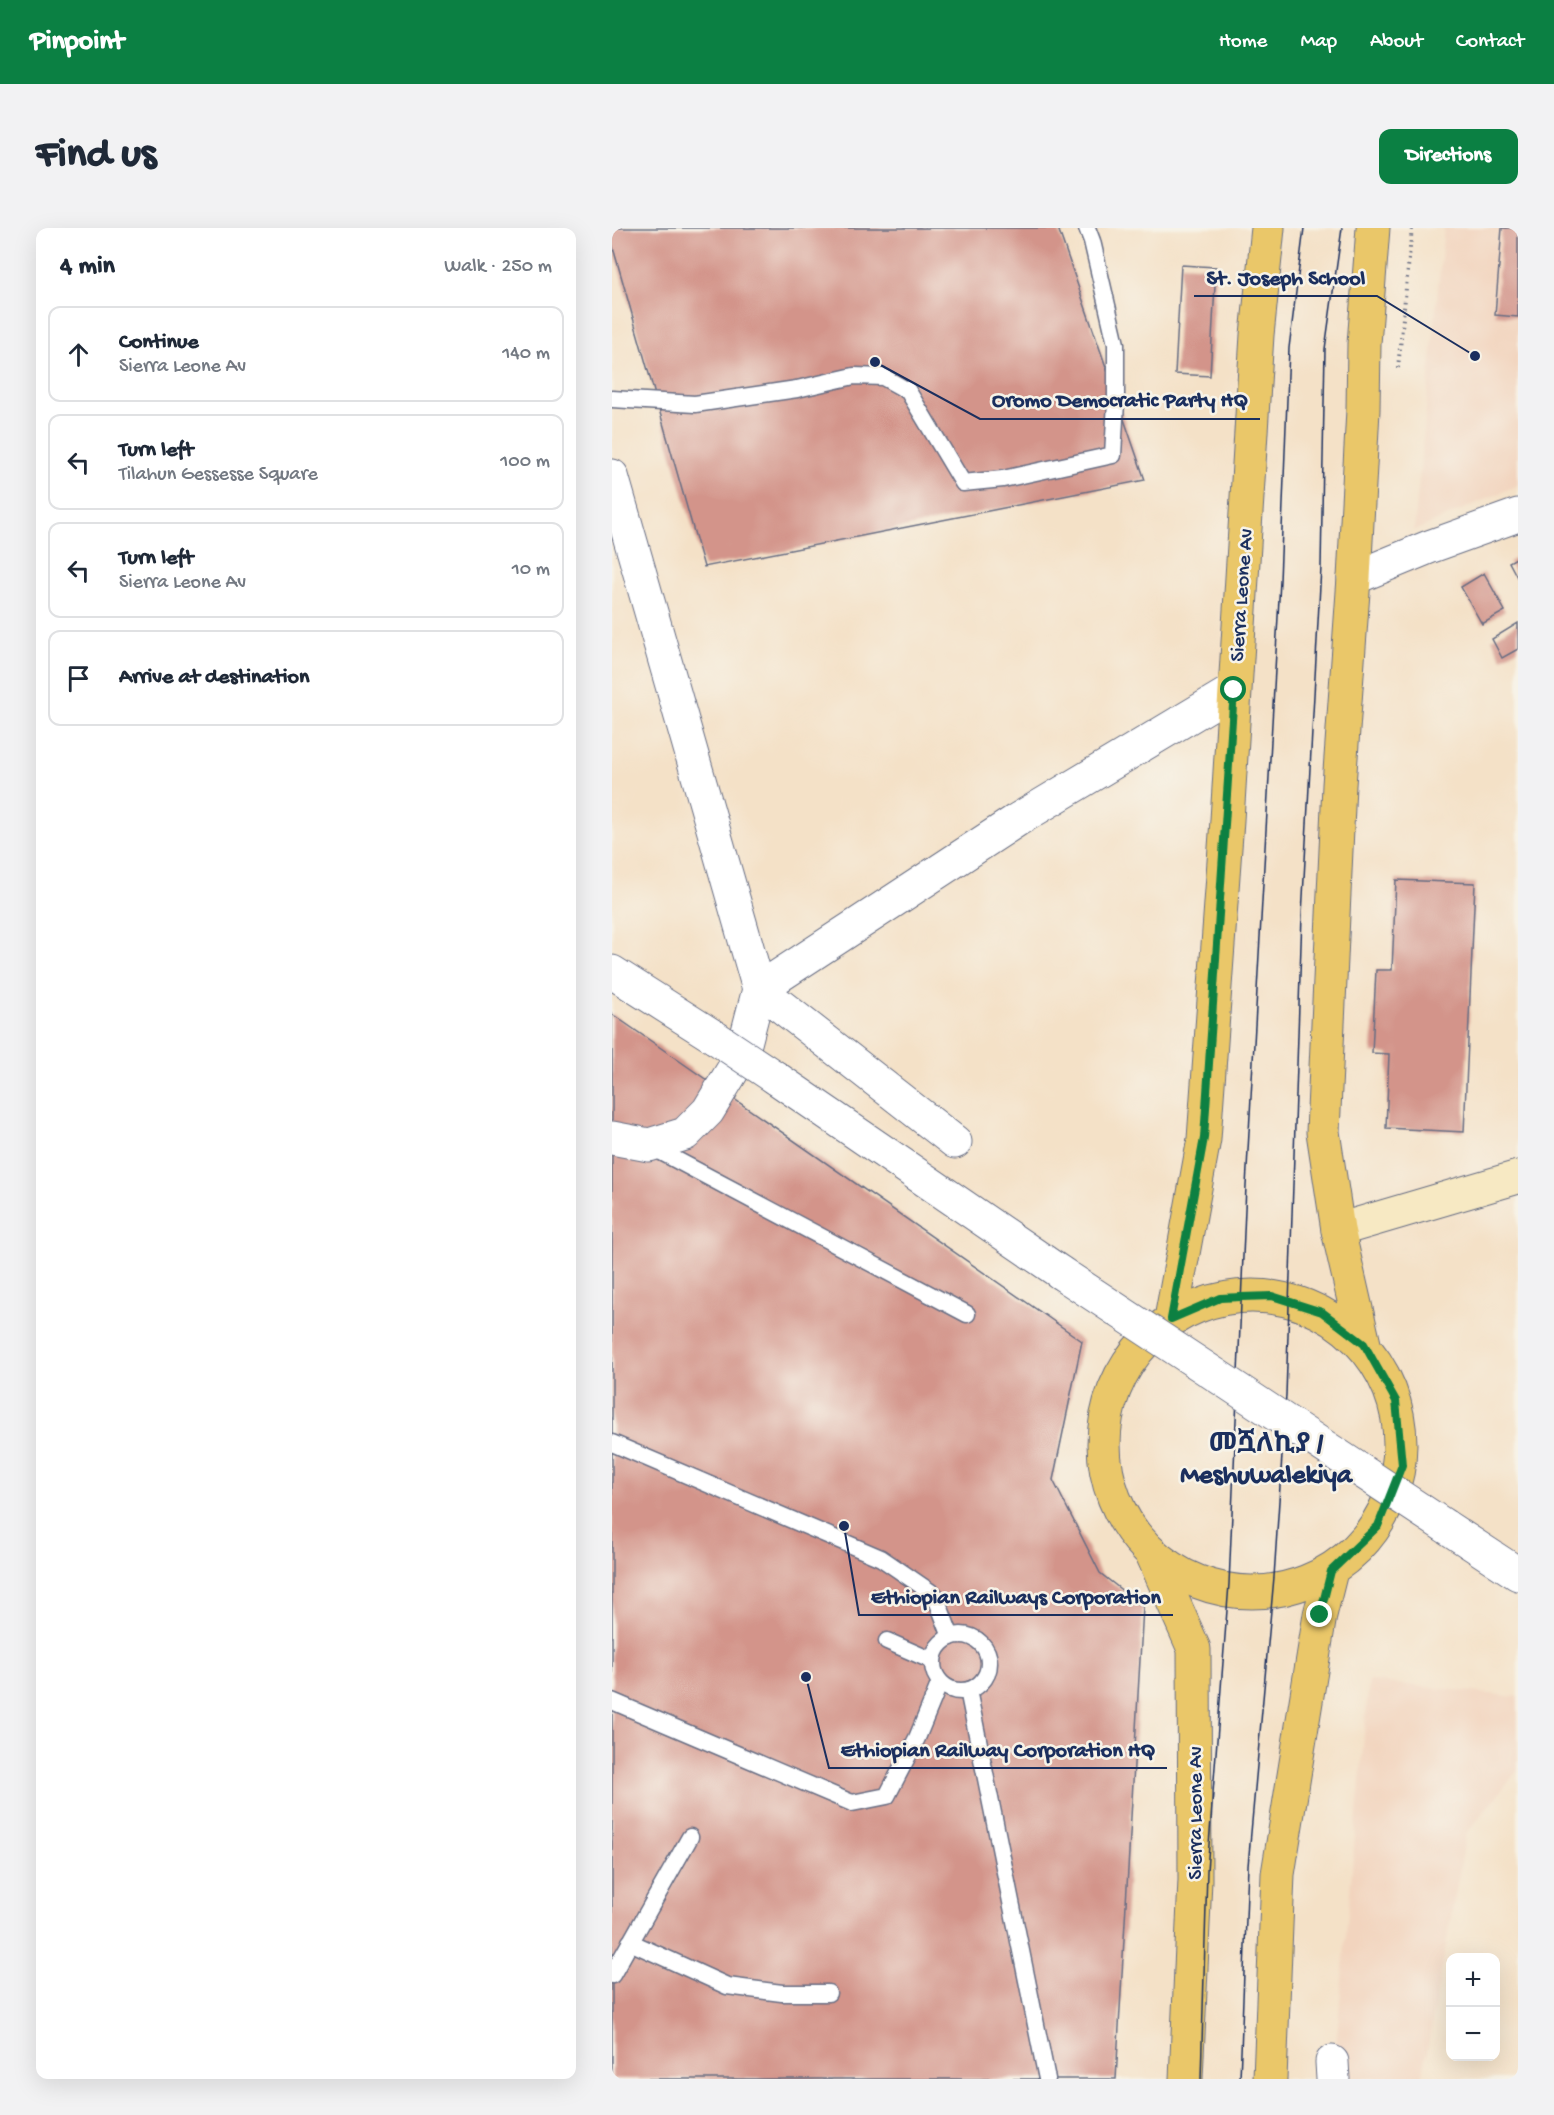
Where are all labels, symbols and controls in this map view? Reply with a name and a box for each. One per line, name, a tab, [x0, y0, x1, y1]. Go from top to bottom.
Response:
text: Pinpoint	[30, 26, 124, 59]
text: Home	[1219, 30, 1267, 55]
text: Map	[1300, 30, 1337, 55]
text: About	[1370, 30, 1423, 55]
text: Contact	[1456, 30, 1524, 55]
button: Directions	[1379, 129, 1518, 184]
text: Find us	[36, 132, 156, 181]
text: 4 min	[60, 252, 115, 283]
text: Walk · 250 m	[444, 256, 552, 279]
callout: St. Joseph School	[1194, 256, 1377, 296]
text: St. Joseph School	[1207, 267, 1366, 293]
text: Continue	[119, 330, 199, 356]
icon: ahead	[62, 338, 95, 371]
text: 140 m	[502, 343, 550, 366]
text: Sierra Leone Av	[119, 356, 246, 379]
callout: Oromo Democratic Party HQ	[980, 379, 1260, 419]
text: Oromo Democratic Party HQ	[992, 389, 1248, 415]
text: Turn left	[119, 438, 193, 464]
icon: left	[62, 446, 95, 479]
text: 100 m	[500, 451, 550, 474]
text: Tilahun Gessesse Square	[119, 464, 318, 487]
street label: Sierra Leone Av	[1226, 528, 1261, 663]
text: Turn left	[119, 546, 193, 572]
icon: left	[62, 554, 95, 587]
text: 10 m	[512, 559, 550, 582]
text: Sierra Leone Av	[119, 572, 246, 595]
icon: arrive	[62, 662, 95, 695]
text: Arrive at destination	[119, 665, 309, 691]
route start	[1220, 676, 1246, 702]
district label: መሿለኪያ / Meshuwalekiya	[1180, 1428, 1354, 1493]
callout: Ethiopian Railways Corporation	[859, 1575, 1173, 1615]
text: Ethiopian Railways Corporation	[871, 1586, 1162, 1612]
route end	[1306, 1601, 1332, 1627]
callout: Ethiopian Railway Corporation HQ	[829, 1728, 1167, 1768]
text: Ethiopian Railway Corporation HQ	[841, 1739, 1155, 1765]
street label: Sierra Leone Av	[1185, 1746, 1210, 1880]
map controls	[1446, 1953, 1500, 2061]
button: +	[1446, 1953, 1500, 2007]
button: −	[1446, 2007, 1500, 2061]

